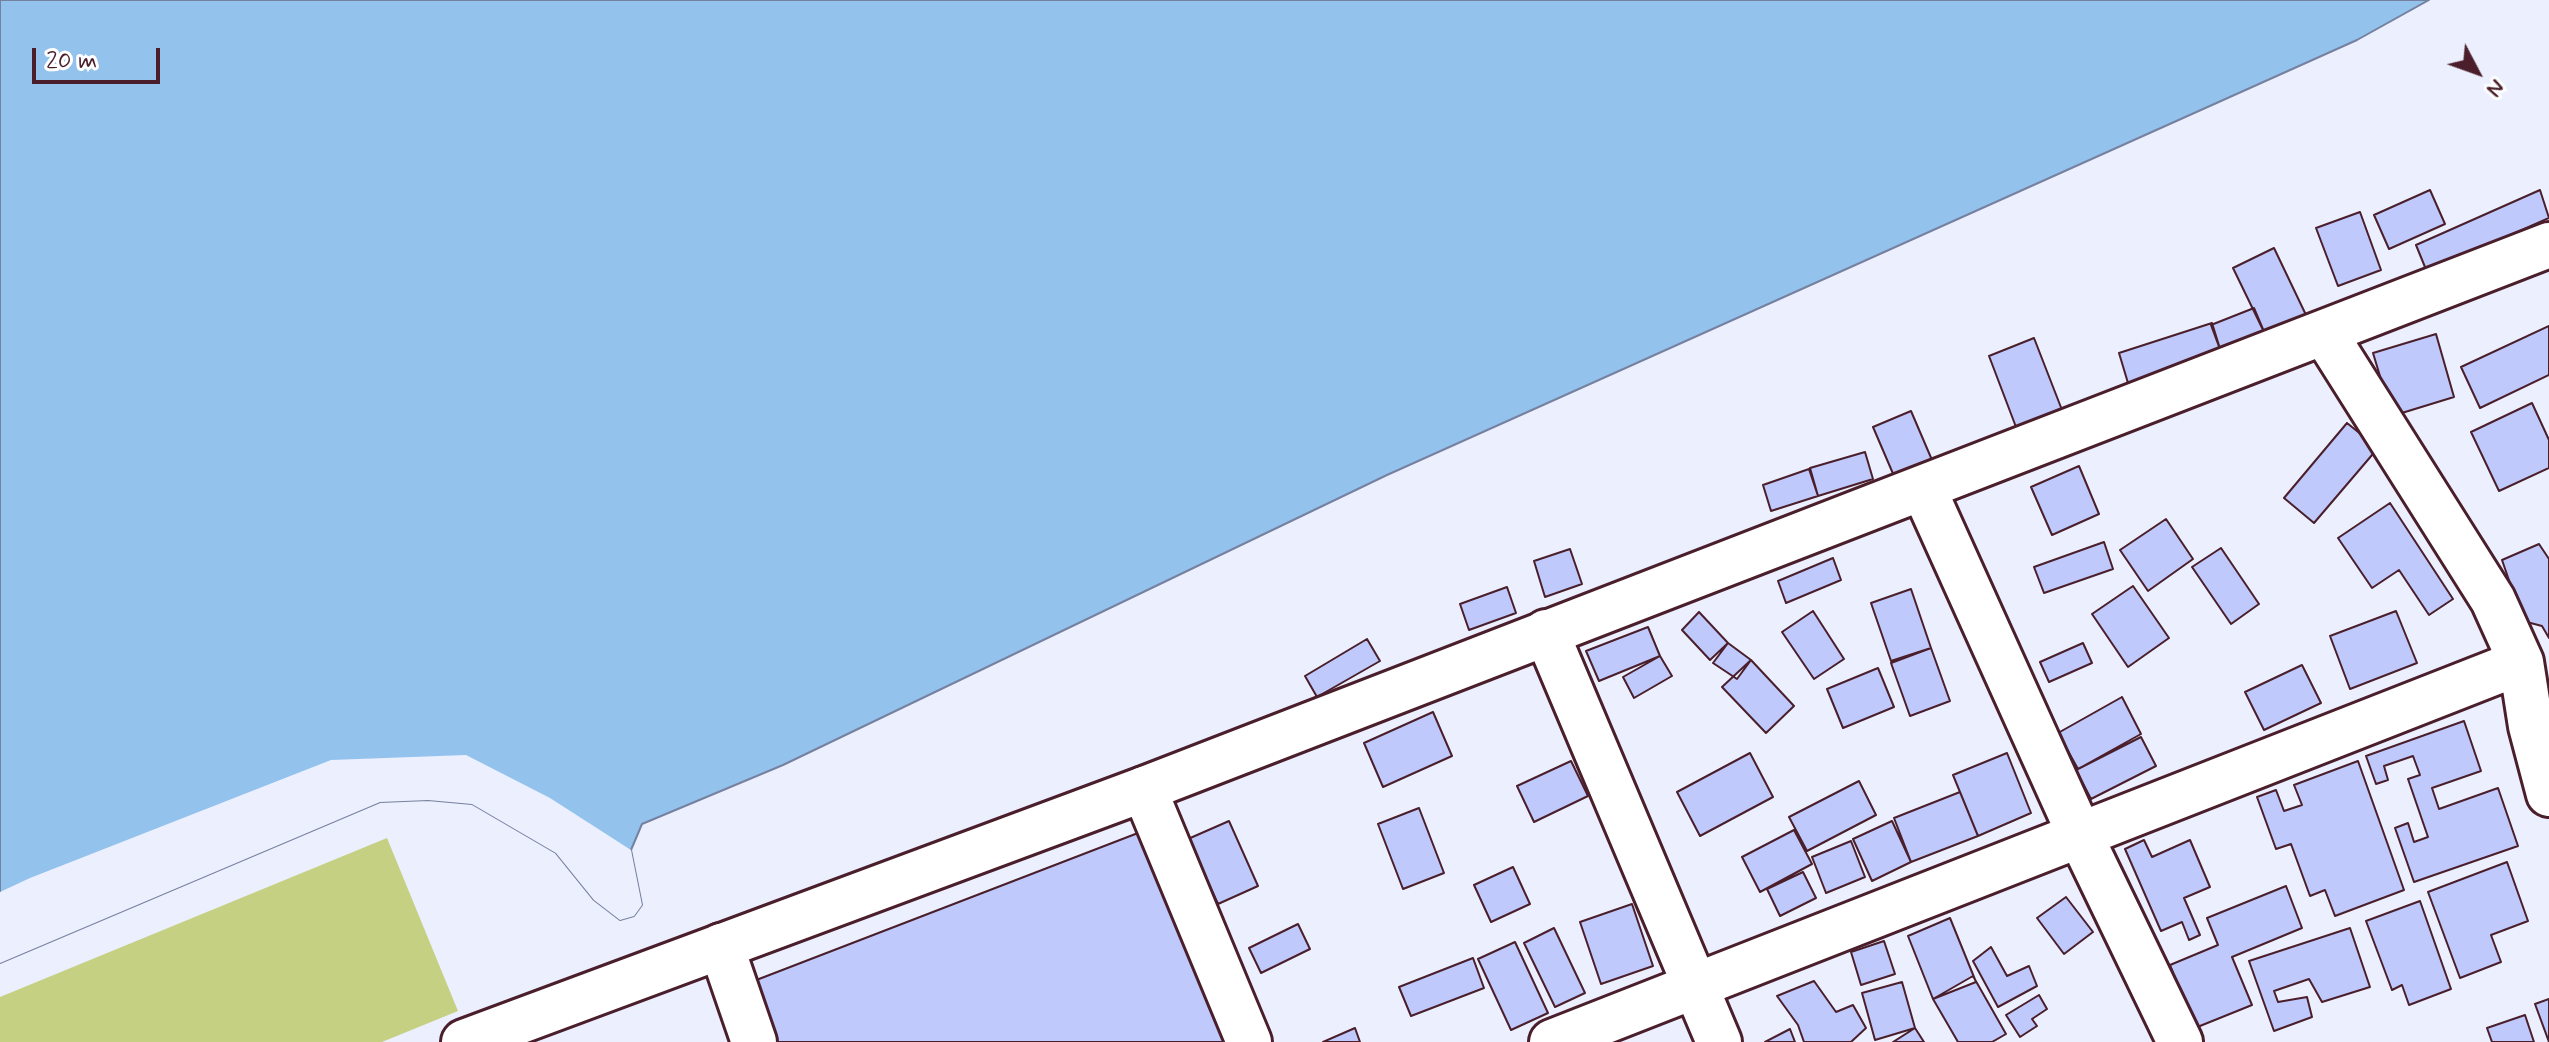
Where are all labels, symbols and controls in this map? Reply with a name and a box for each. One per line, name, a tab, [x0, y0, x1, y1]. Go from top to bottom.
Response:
scale bar	[36, 32, 164, 82]
north arrow	[2437, 32, 2517, 112]
text: 20 m	[46, 46, 97, 77]
text: N	[2480, 73, 2510, 102]

